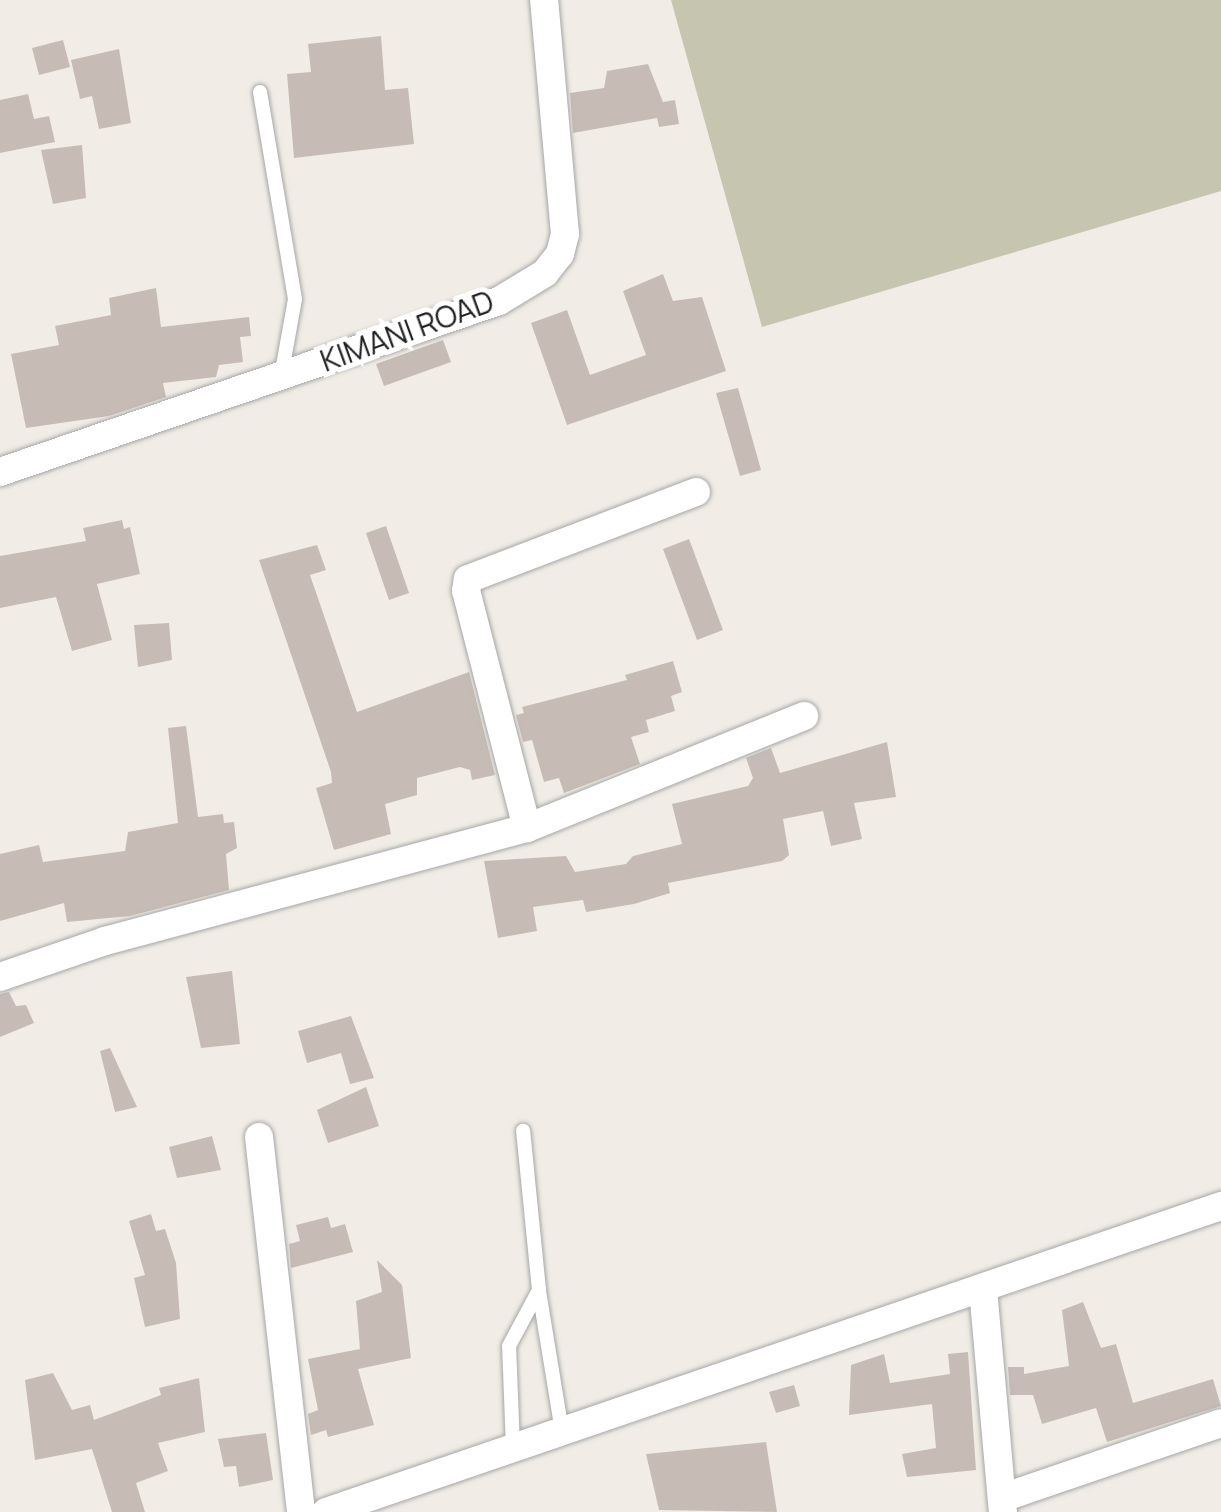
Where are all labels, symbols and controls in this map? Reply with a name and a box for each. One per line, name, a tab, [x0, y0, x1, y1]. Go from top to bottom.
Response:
street label: KIMANI ROAD	[315, 283, 499, 379]

